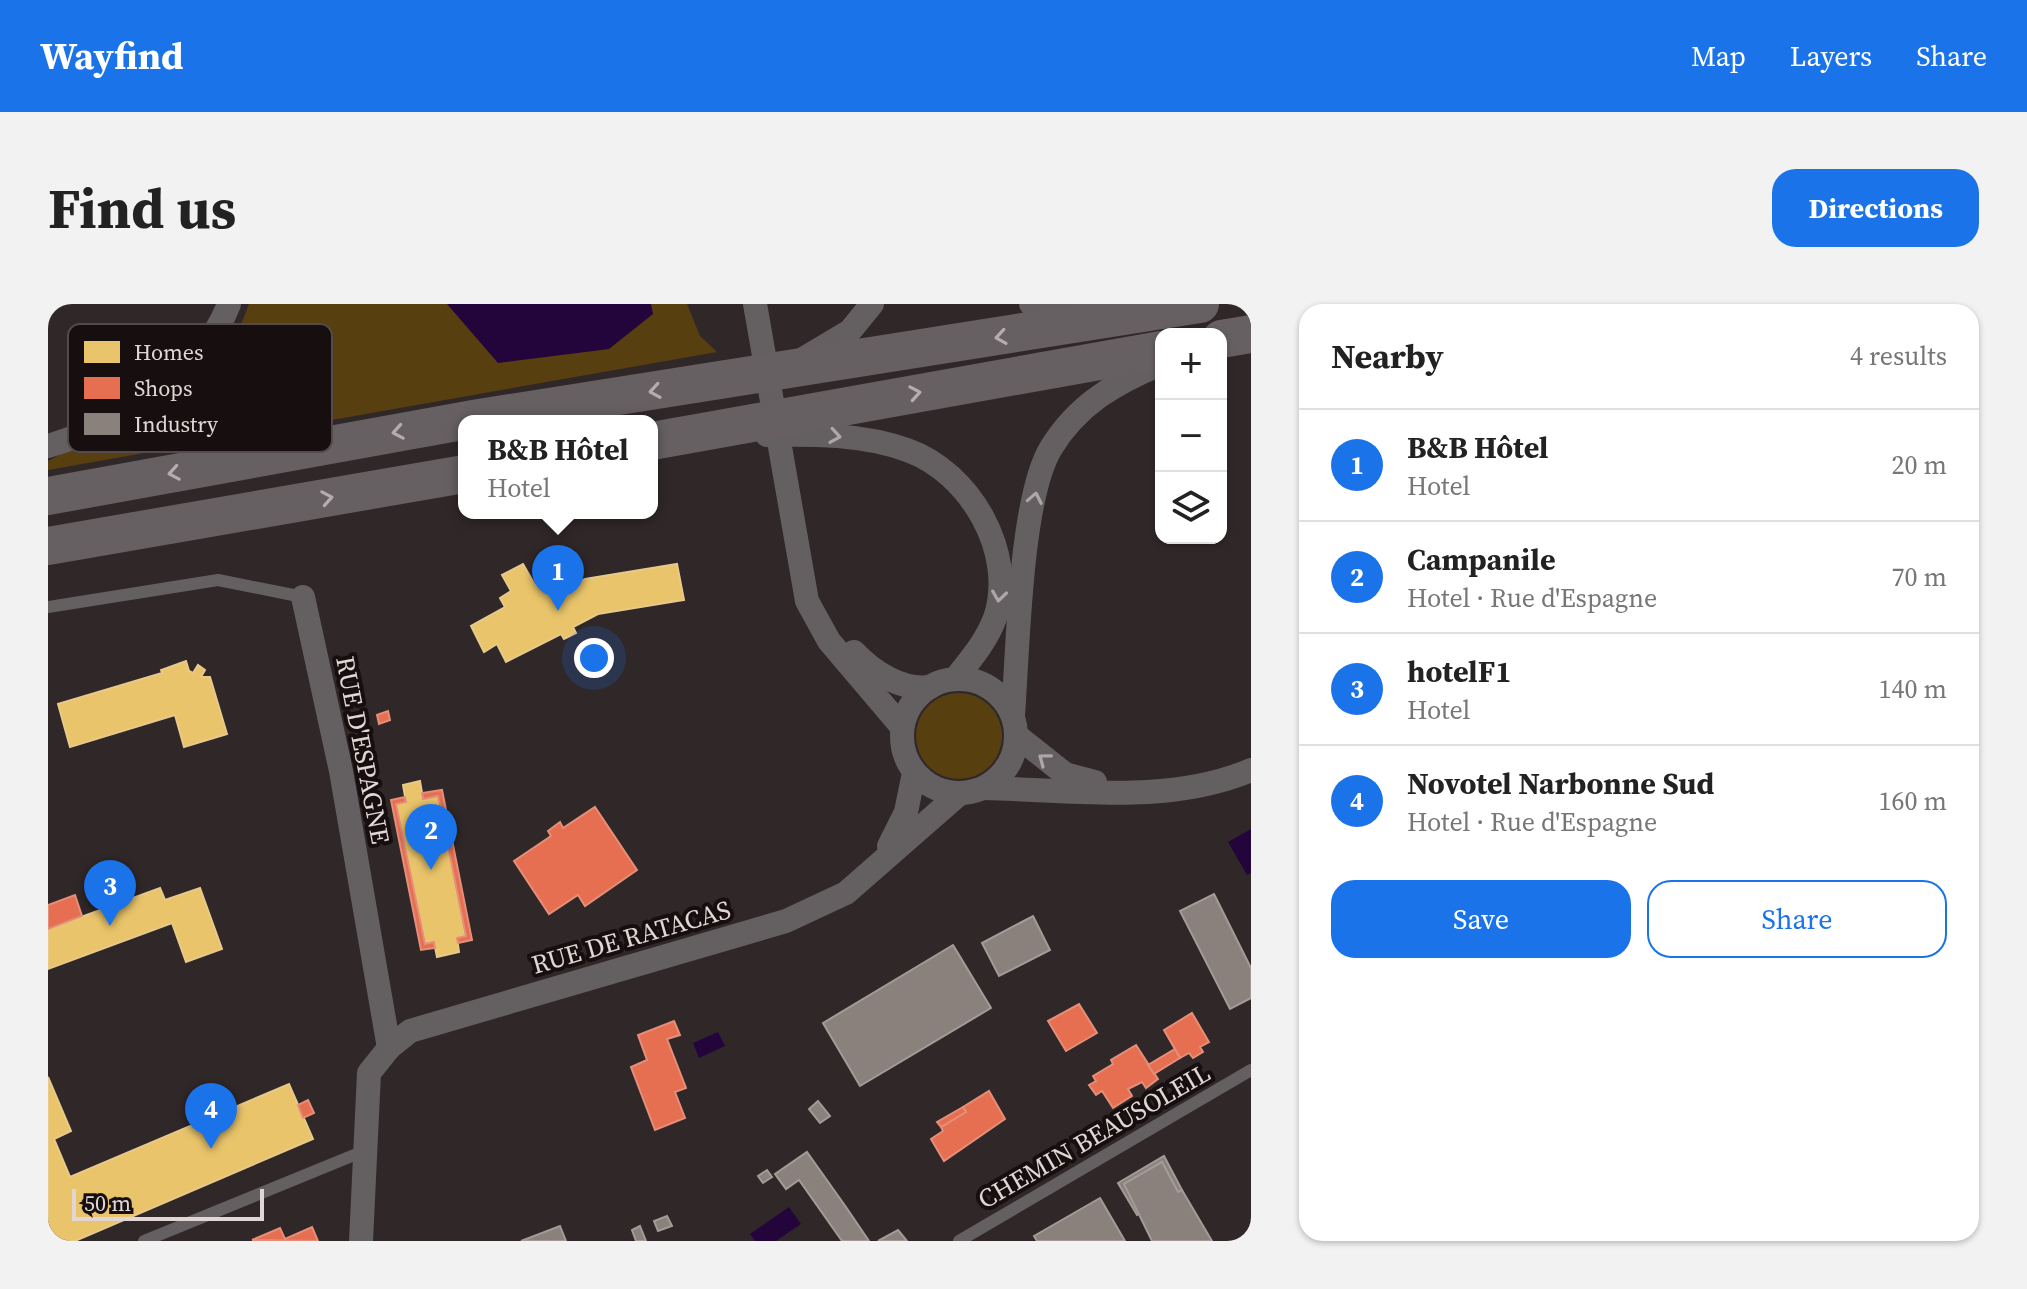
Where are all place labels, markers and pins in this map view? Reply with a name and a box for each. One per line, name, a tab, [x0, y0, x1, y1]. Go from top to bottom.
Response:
pin: 1	[532, 545, 584, 611]
pin: 2	[405, 804, 457, 870]
pin: 3	[84, 860, 136, 926]
pin: 4	[185, 1083, 237, 1149]

